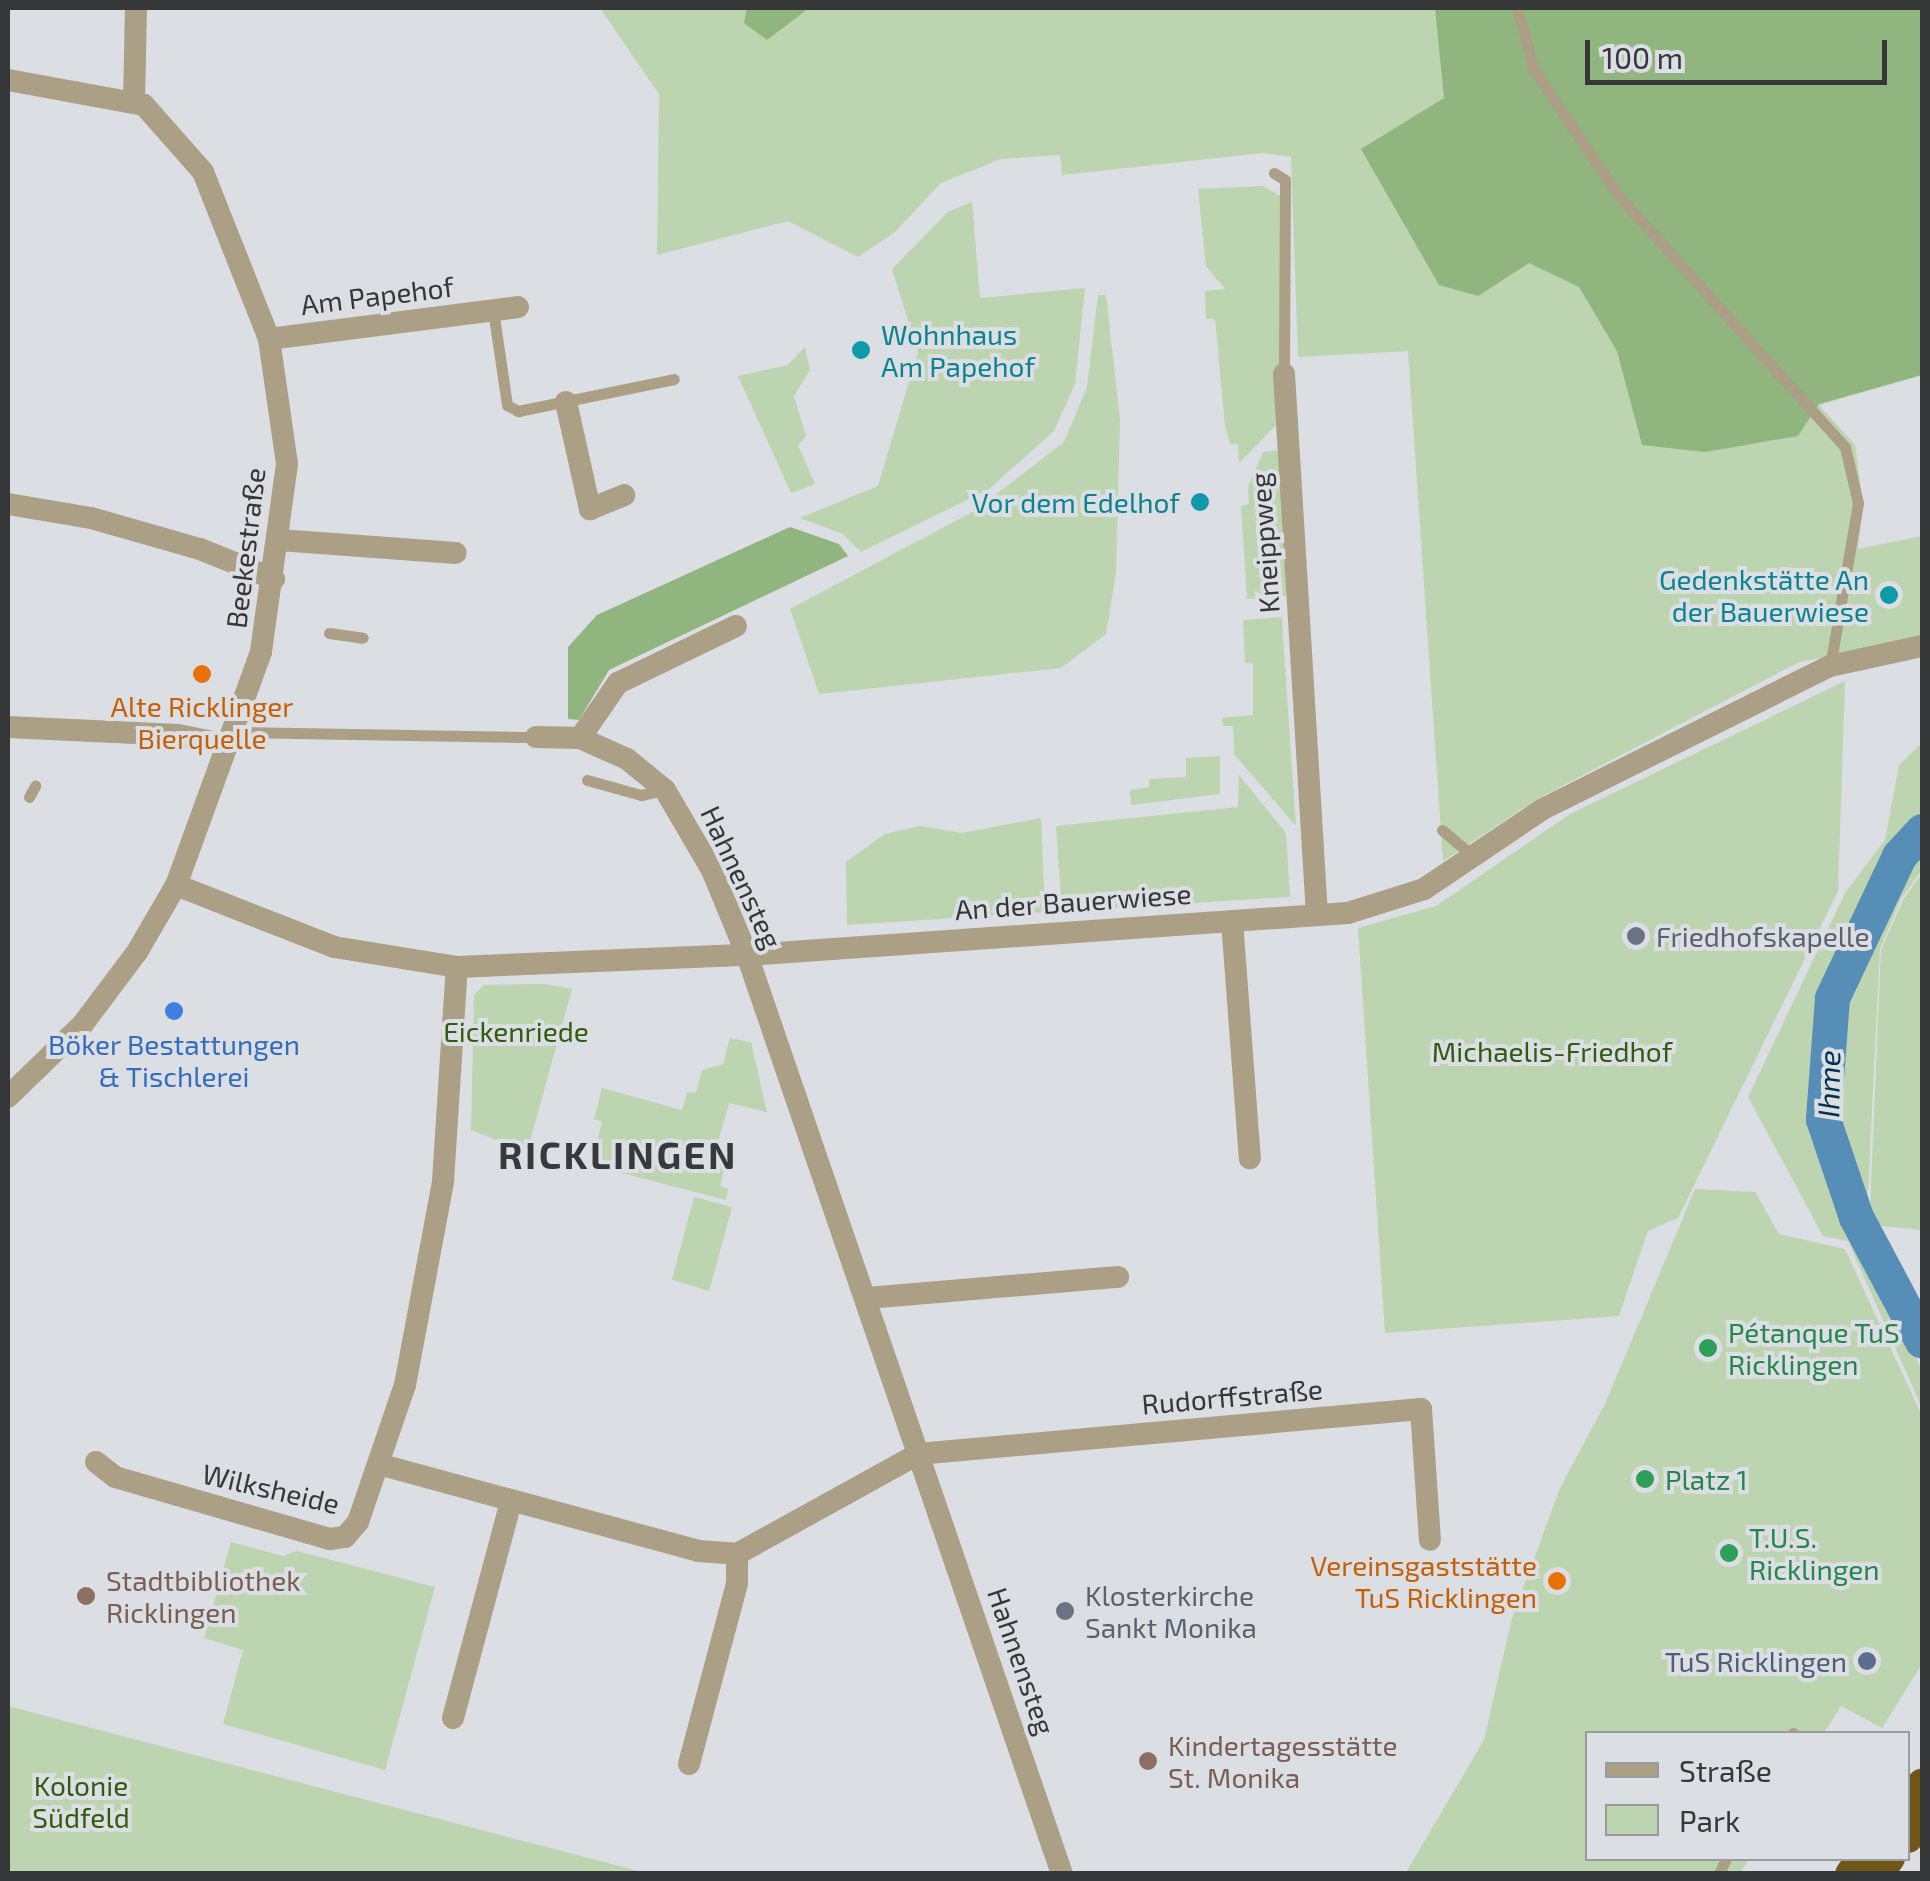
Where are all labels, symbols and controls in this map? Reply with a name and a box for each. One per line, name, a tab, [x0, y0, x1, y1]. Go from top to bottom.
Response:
scale bar	[1590, 20, 1892, 82]
text: 100 m	[1602, 39, 1683, 75]
street label: Am Papehof	[299, 269, 455, 321]
place label: Wohnhaus Am Papehof	[881, 317, 1035, 383]
marker: Wohnhaus Am Papehof	[850, 339, 872, 361]
street label: Beekestraße	[218, 466, 272, 630]
street label: Kneippweg	[1242, 472, 1286, 614]
place label: Vor dem Edelhof	[971, 485, 1180, 519]
marker: Vor dem Edelhof	[1189, 491, 1211, 513]
place label: Gedenkstätte An der Bauerwiese	[1658, 562, 1869, 628]
marker: Gedenkstätte An der Bauerwiese	[1878, 584, 1900, 606]
marker: Alte Ricklinger Bierquelle	[191, 663, 213, 685]
place label: Alte Ricklinger Bierquelle	[111, 689, 293, 755]
street label: Hahnensteg	[694, 800, 790, 954]
street label: An der Bauerwiese	[953, 876, 1193, 926]
place label: Friedhofskapelle	[1656, 919, 1869, 953]
marker: Friedhofskapelle	[1625, 925, 1647, 947]
marker: Böker Bestattungen & Tischlerei	[163, 1000, 185, 1022]
park label: Eickenriede	[443, 1014, 589, 1048]
place label: Böker Bestattungen & Tischlerei	[48, 1027, 300, 1093]
park label: Michaelis-Friedhof	[1432, 1034, 1672, 1068]
water label: Ihme	[1809, 1050, 1847, 1118]
district label: RICKLINGEN	[498, 1132, 738, 1178]
place label: Pétanque TuS Ricklingen	[1728, 1315, 1900, 1381]
marker: Pétanque TuS Ricklingen	[1697, 1337, 1719, 1359]
street label: Rudorffstraße	[1140, 1371, 1324, 1421]
street label: Wilksheide	[199, 1456, 343, 1520]
place label: Platz 1	[1665, 1462, 1748, 1496]
marker: Platz 1	[1634, 1468, 1656, 1490]
place label: T.U.S. Ricklingen	[1749, 1520, 1880, 1586]
marker: T.U.S. Ricklingen	[1718, 1542, 1740, 1564]
place label: Vereinsgaststätte TuS Ricklingen	[1310, 1548, 1537, 1614]
place label: Stadtbibliothek Ricklingen	[106, 1563, 301, 1629]
marker: Vereinsgaststätte TuS Ricklingen	[1546, 1570, 1568, 1592]
place label: Klosterkirche Sankt Monika	[1085, 1578, 1257, 1644]
street label: Hahnensteg	[981, 1583, 1063, 1739]
marker: Stadtbibliothek Ricklingen	[75, 1585, 97, 1607]
marker: Klosterkirche Sankt Monika	[1054, 1600, 1076, 1622]
place label: TuS Ricklingen	[1665, 1644, 1847, 1678]
marker: TuS Ricklingen	[1856, 1650, 1878, 1672]
place label: Kindertagesstätte St. Monika	[1168, 1728, 1398, 1794]
legend	[1585, 1731, 1910, 1861]
marker: Kindertagesstätte St. Monika	[1137, 1750, 1159, 1772]
text: Straße	[1679, 1752, 1772, 1788]
park label: Kolonie Südfeld	[32, 1768, 130, 1834]
text: Park	[1679, 1802, 1740, 1838]

